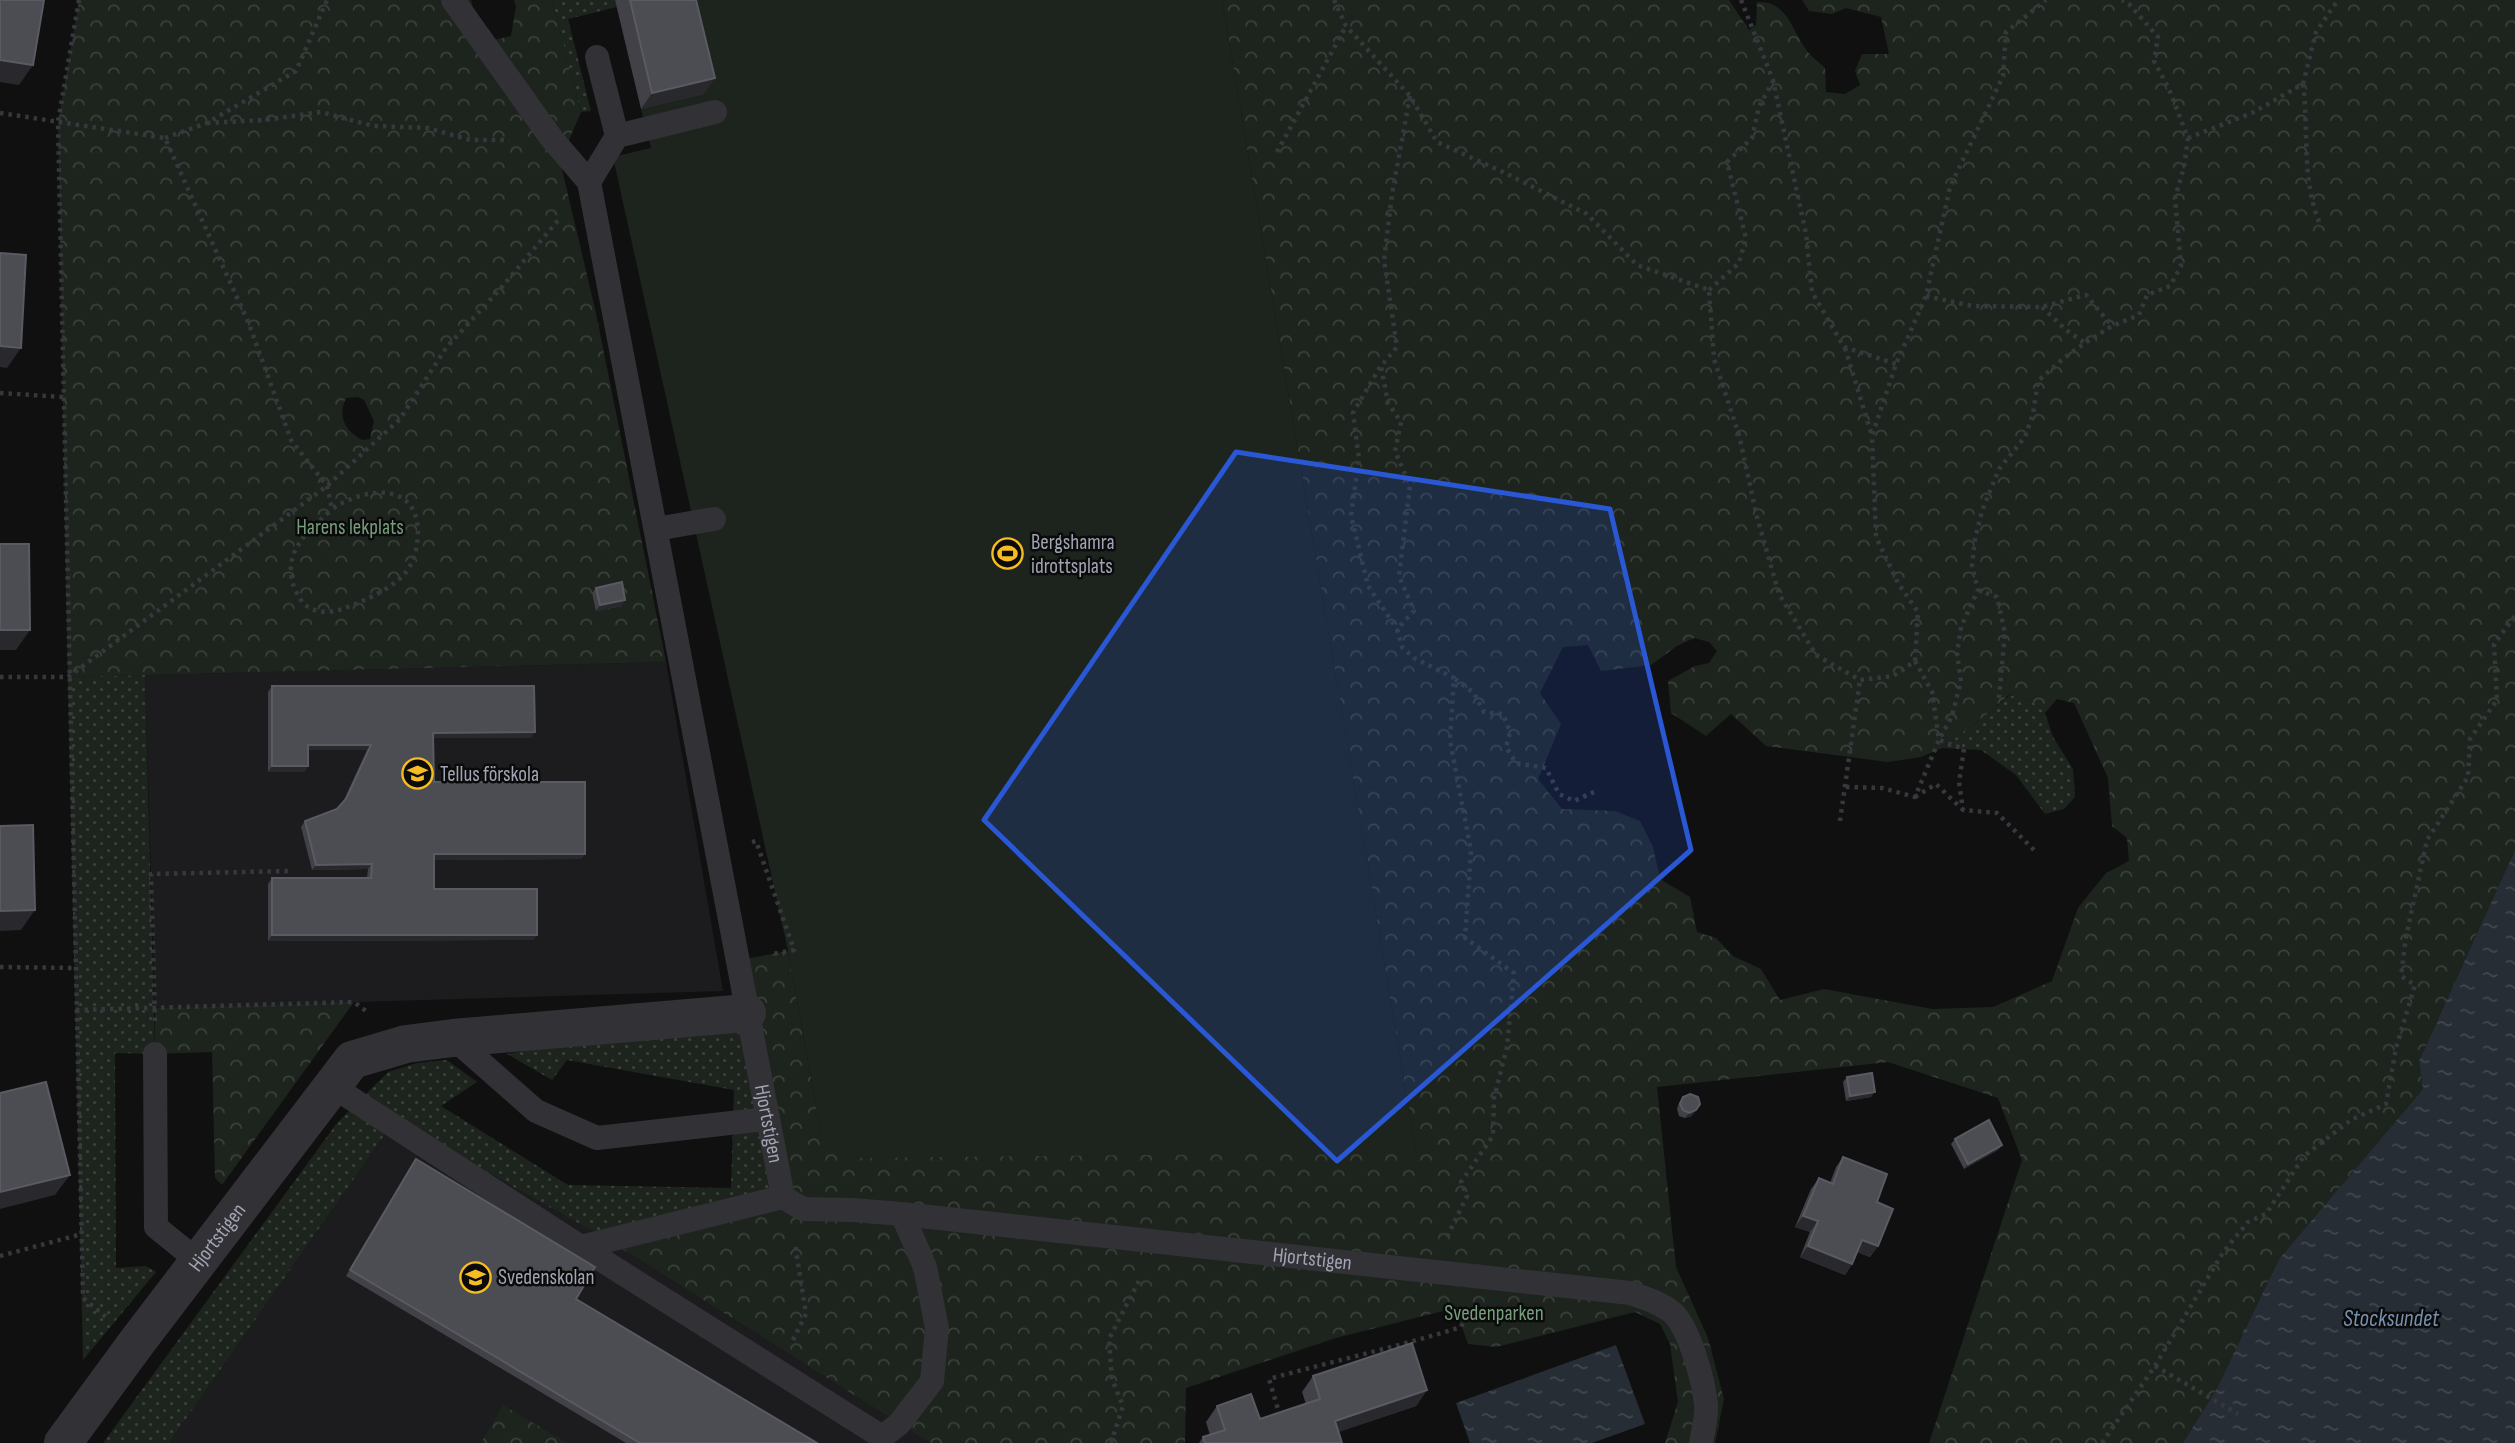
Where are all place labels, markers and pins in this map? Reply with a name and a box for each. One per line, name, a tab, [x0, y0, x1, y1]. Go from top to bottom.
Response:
place label: Bergshamra idrottsplats	[1031, 530, 1115, 579]
sports icon: Bergshamra idrottsplats	[991, 537, 1025, 571]
school or university icon: Tellus förskola	[400, 757, 434, 791]
place label: Tellus förskola	[440, 762, 539, 787]
school or university icon: Svedenskolan	[458, 1260, 492, 1294]
place label: Svedenskolan	[498, 1265, 594, 1290]

